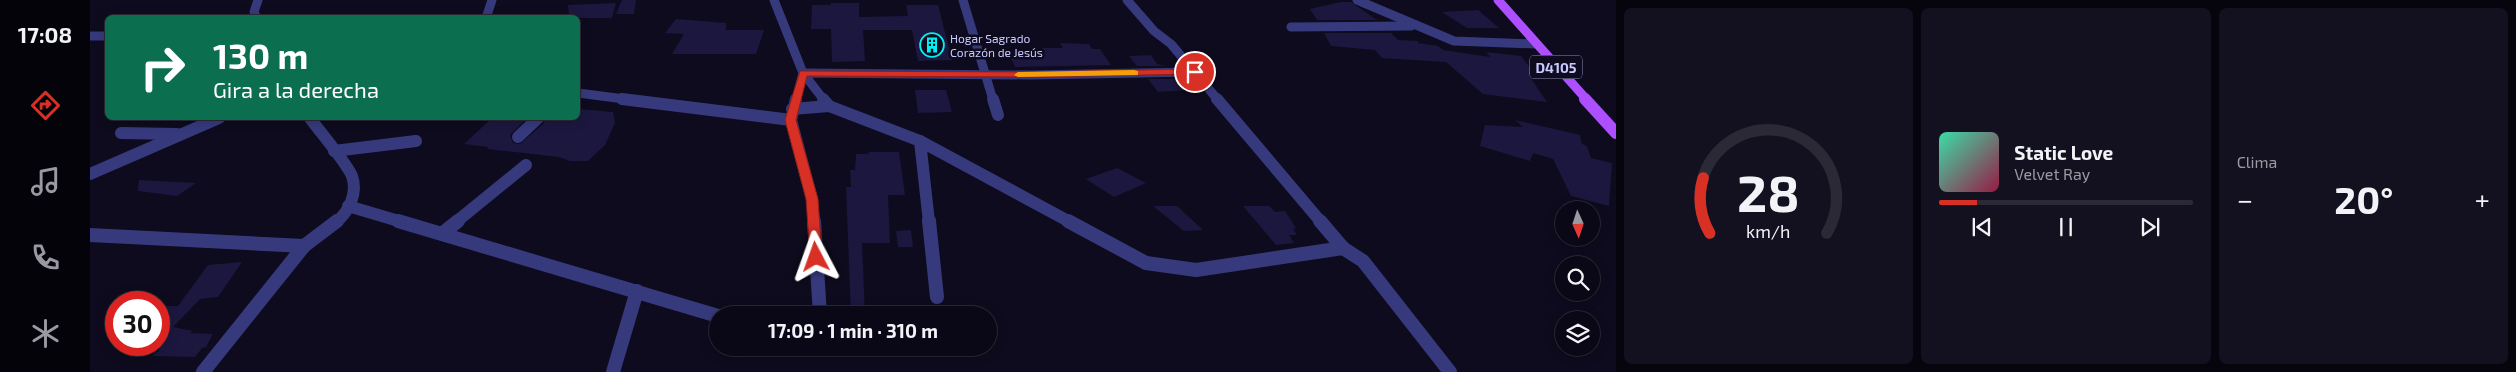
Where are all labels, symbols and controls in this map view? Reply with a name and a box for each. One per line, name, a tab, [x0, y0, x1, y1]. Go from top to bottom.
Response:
text: 17:08	[18, 21, 72, 47]
place label: Hogar Sagrado Corazón de Jesús	[950, 31, 1043, 59]
building icon: Hogar Sagrado Corazón de Jesús	[919, 32, 945, 58]
text: 130 m	[213, 34, 308, 76]
icon: right	[130, 35, 195, 100]
pin	[1174, 51, 1216, 93]
road number: D4105	[1530, 56, 1582, 78]
icon: arrive	[1181, 58, 1209, 86]
text: Gira a la derecha	[213, 76, 379, 102]
icon: directions	[28, 88, 63, 123]
text: Static Love	[2014, 141, 2113, 164]
text: Clima	[2237, 152, 2277, 171]
text: 28	[1737, 160, 1800, 222]
icon: music	[28, 164, 63, 199]
text: Velvet Ray	[2014, 164, 2090, 183]
text: 20°	[2334, 176, 2393, 222]
text: −	[2237, 182, 2253, 216]
text: +	[2475, 182, 2490, 216]
north arrow	[1555, 201, 1600, 246]
map controls	[1555, 201, 1600, 356]
icon: previous	[1968, 213, 1996, 241]
icon: pause	[2052, 213, 2080, 241]
icon: next	[2136, 213, 2164, 241]
text: km/h	[1746, 220, 1791, 242]
position arrow	[789, 230, 841, 282]
icon: phone	[28, 240, 63, 275]
button: search	[1555, 256, 1600, 301]
speed limit sign: 30	[105, 291, 170, 356]
button: layers	[1555, 311, 1600, 356]
icon: climate	[28, 316, 63, 351]
text: 17:09 · 1 min · 310 m	[768, 319, 938, 342]

